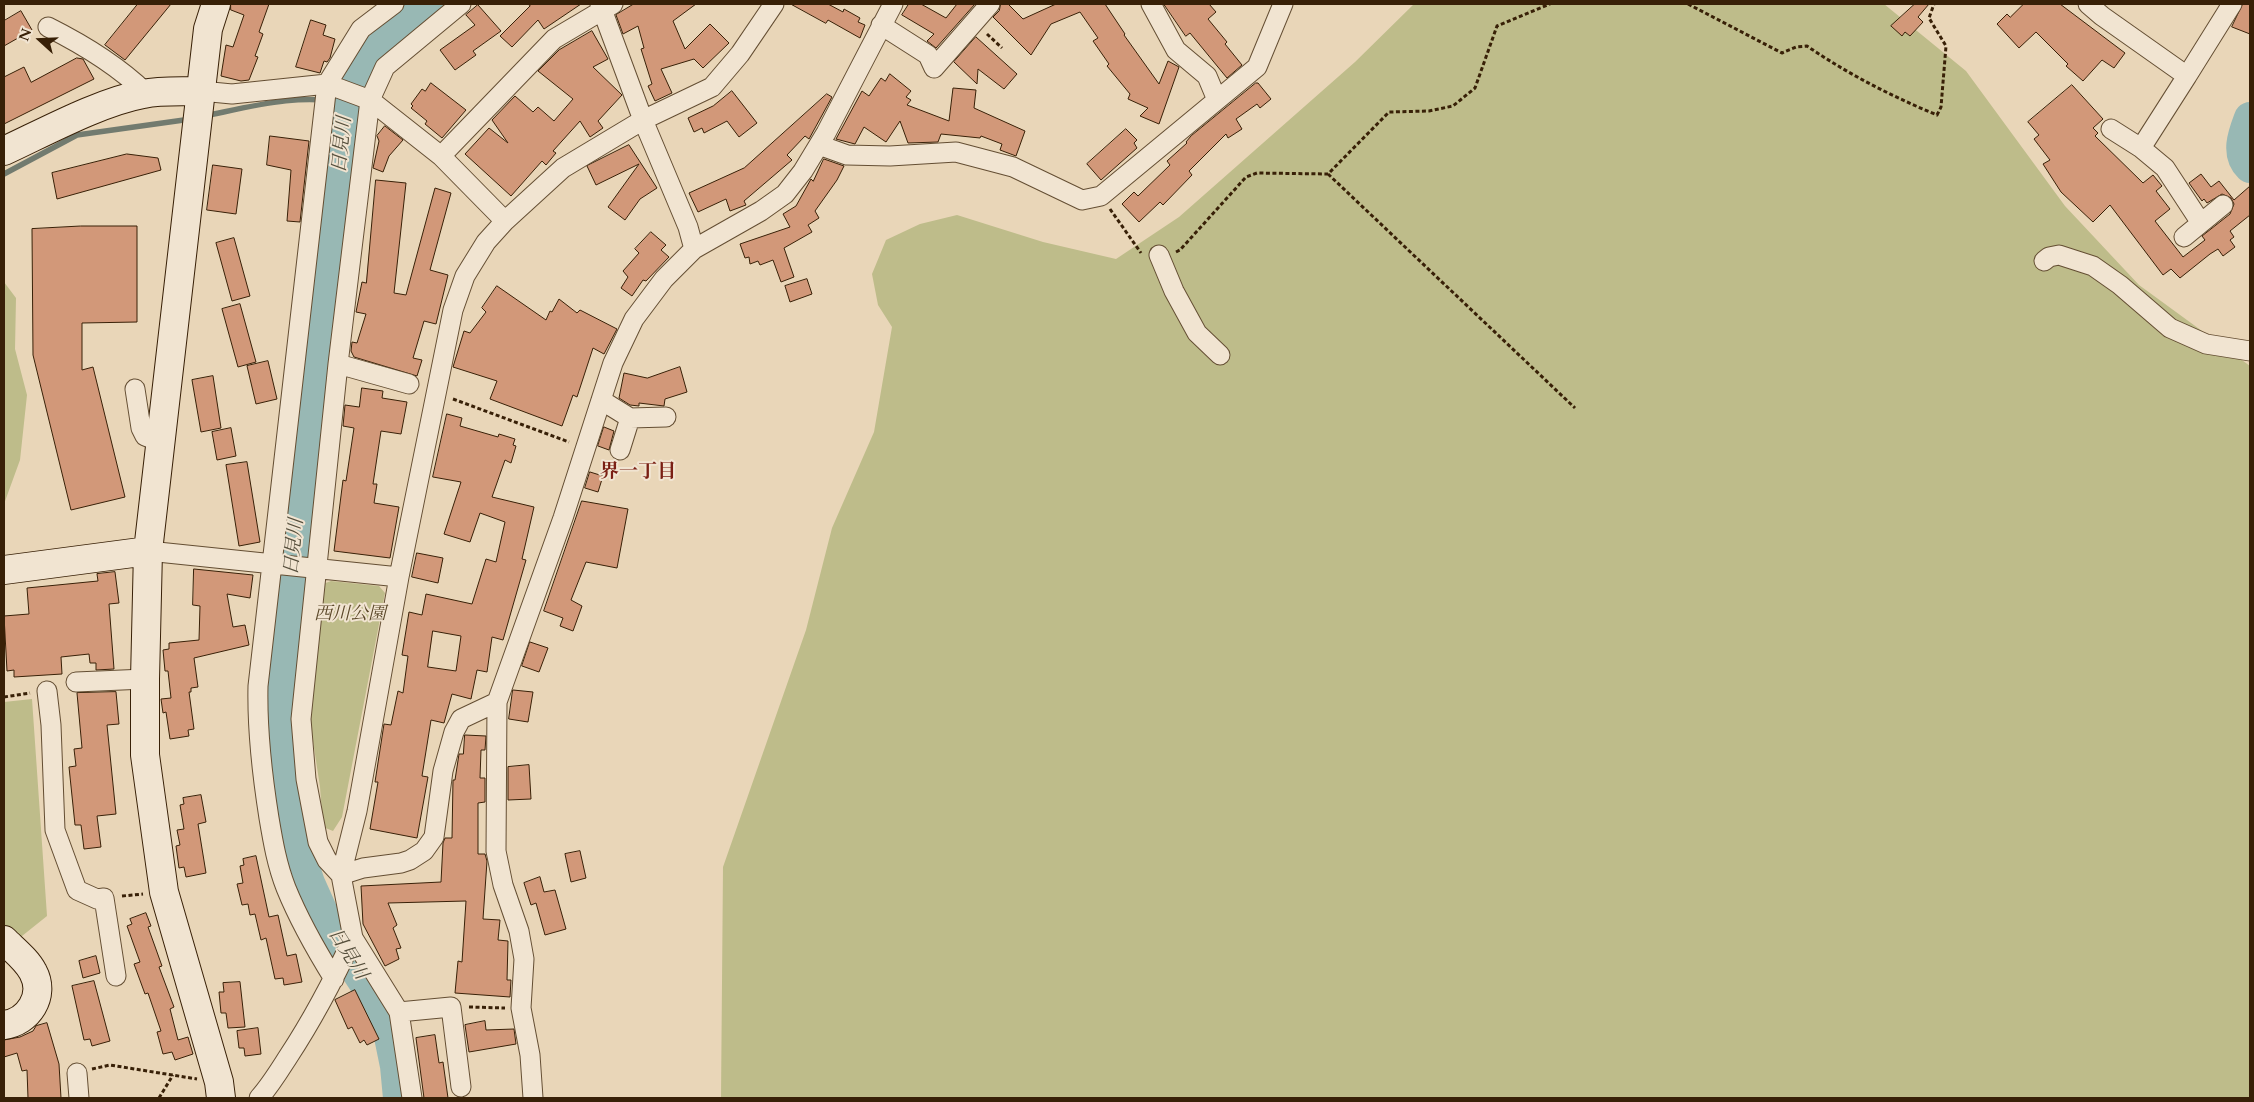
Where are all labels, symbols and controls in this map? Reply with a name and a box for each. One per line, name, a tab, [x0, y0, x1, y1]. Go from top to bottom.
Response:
north arrow	[15, 15, 65, 65]
text: N	[14, 26, 36, 44]
water label: 日見川	[329, 115, 357, 175]
district label: 界一丁目	[600, 462, 676, 484]
water label: 日見川	[281, 517, 309, 577]
park label: 西川公園	[314, 604, 386, 626]
water label: 日見川	[322, 924, 372, 984]

